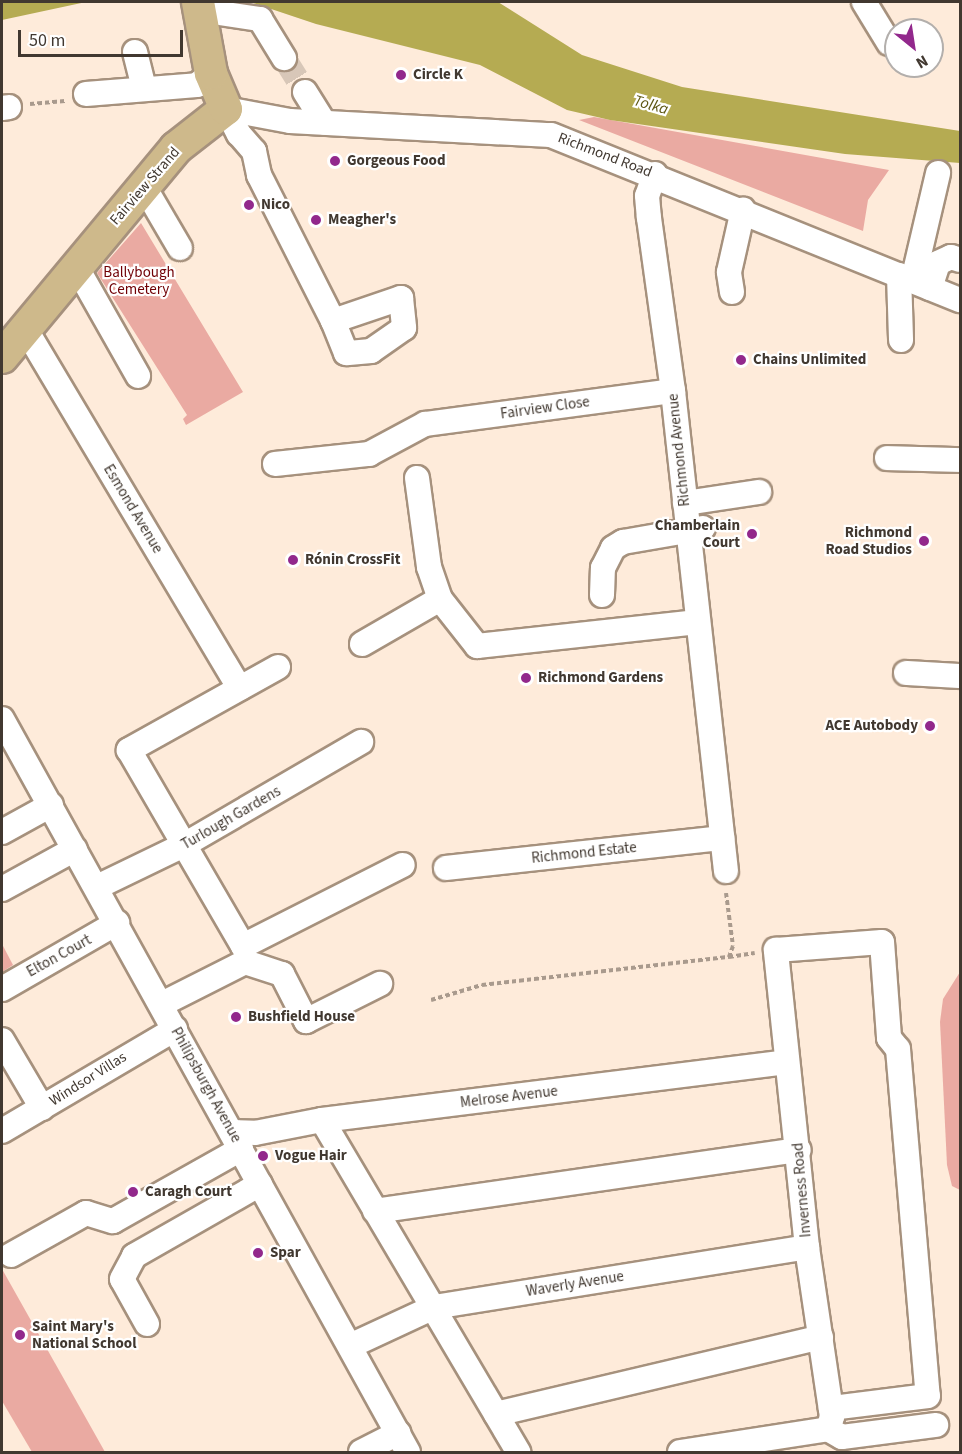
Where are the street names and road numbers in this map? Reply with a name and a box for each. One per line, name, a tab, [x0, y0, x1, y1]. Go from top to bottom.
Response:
street label: Richmond Road	[555, 129, 655, 181]
street label: Fairview Strand	[106, 143, 184, 229]
street label: Fairview Close	[499, 393, 591, 423]
street label: Richmond Avenue	[664, 393, 694, 507]
street label: Esmond Avenue	[99, 461, 167, 557]
street label: Turlough Gardens	[178, 782, 284, 854]
street label: Richmond Estate	[531, 839, 637, 867]
street label: Elton Court	[24, 931, 94, 981]
street label: Philipsburgh Avenue	[167, 1024, 245, 1146]
street label: Windsor Villas	[46, 1048, 130, 1110]
street label: Melrose Avenue	[459, 1082, 559, 1112]
street label: Inverness Road	[789, 1142, 815, 1238]
street label: Waverly Avenue	[525, 1267, 625, 1301]

